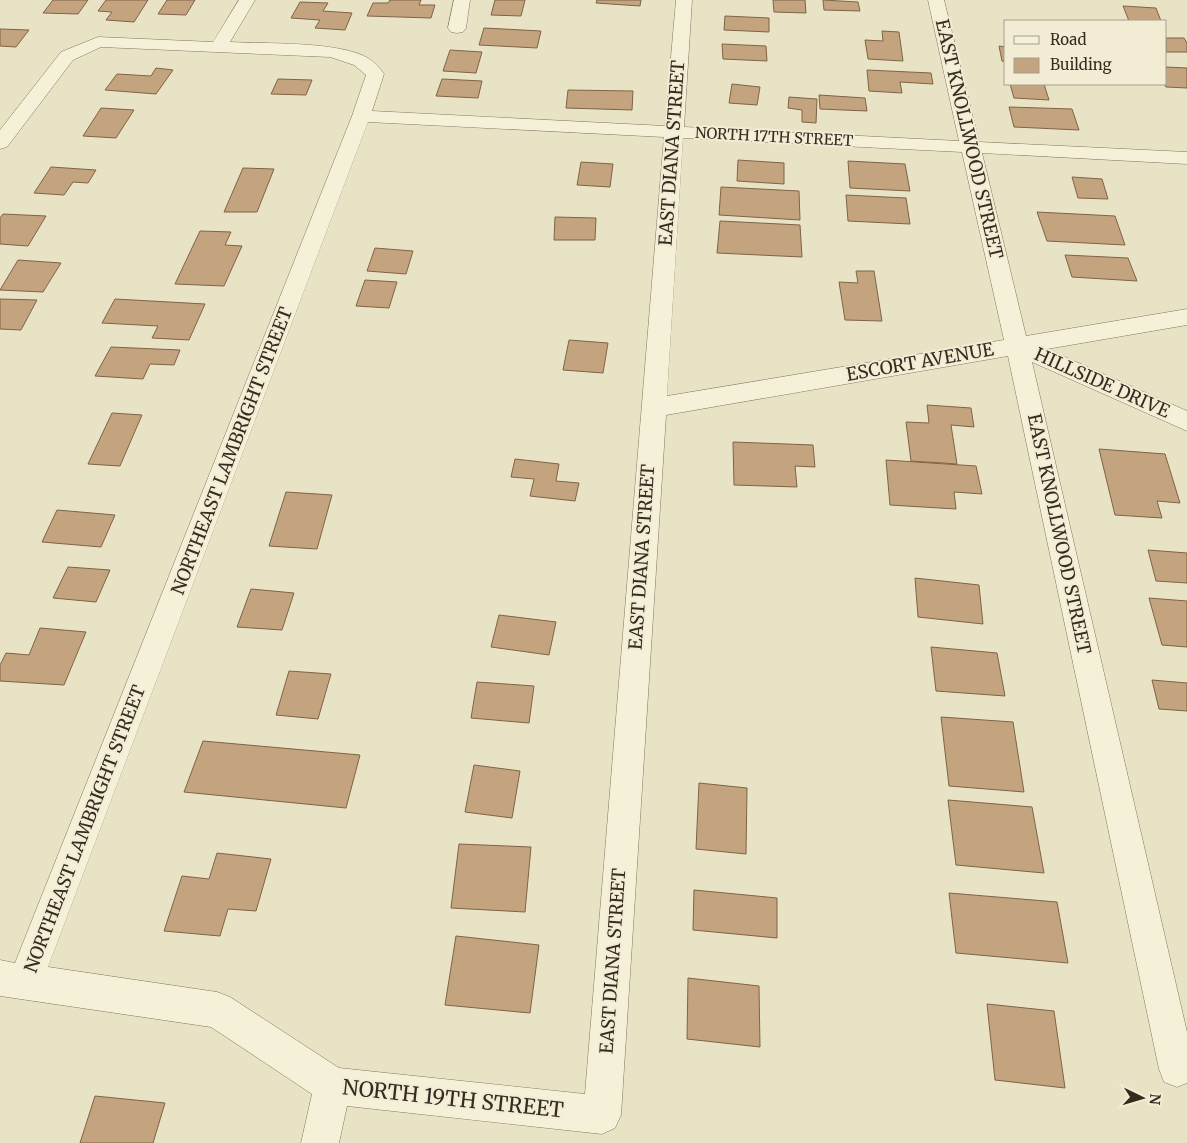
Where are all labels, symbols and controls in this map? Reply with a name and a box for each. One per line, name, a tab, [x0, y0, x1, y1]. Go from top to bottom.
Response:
street label: EAST KNOLLWOOD STREET	[931, 17, 1008, 261]
legend	[1004, 20, 1167, 85]
text: Road	[1050, 30, 1086, 49]
text: Building	[1050, 55, 1112, 74]
street label: EAST DIANA STREET	[654, 59, 689, 247]
street label: NORTH 17TH STREET	[694, 123, 854, 150]
street label: NORTHEAST LAMBRIGHT STREET	[166, 303, 297, 598]
street label: ESCORT AVENUE	[844, 337, 996, 386]
street label: HILLSIDE DRIVE	[1031, 342, 1174, 423]
street label: EAST KNOLLWOOD STREET	[1023, 412, 1096, 657]
street label: EAST DIANA STREET	[624, 463, 659, 651]
street label: NORTHEAST LAMBRIGHT STREET	[19, 681, 150, 976]
street label: EAST DIANA STREET	[595, 867, 630, 1055]
street label: NORTH 19TH STREET	[341, 1073, 565, 1124]
north arrow	[1117, 1073, 1167, 1123]
text: N	[1146, 1093, 1164, 1105]

